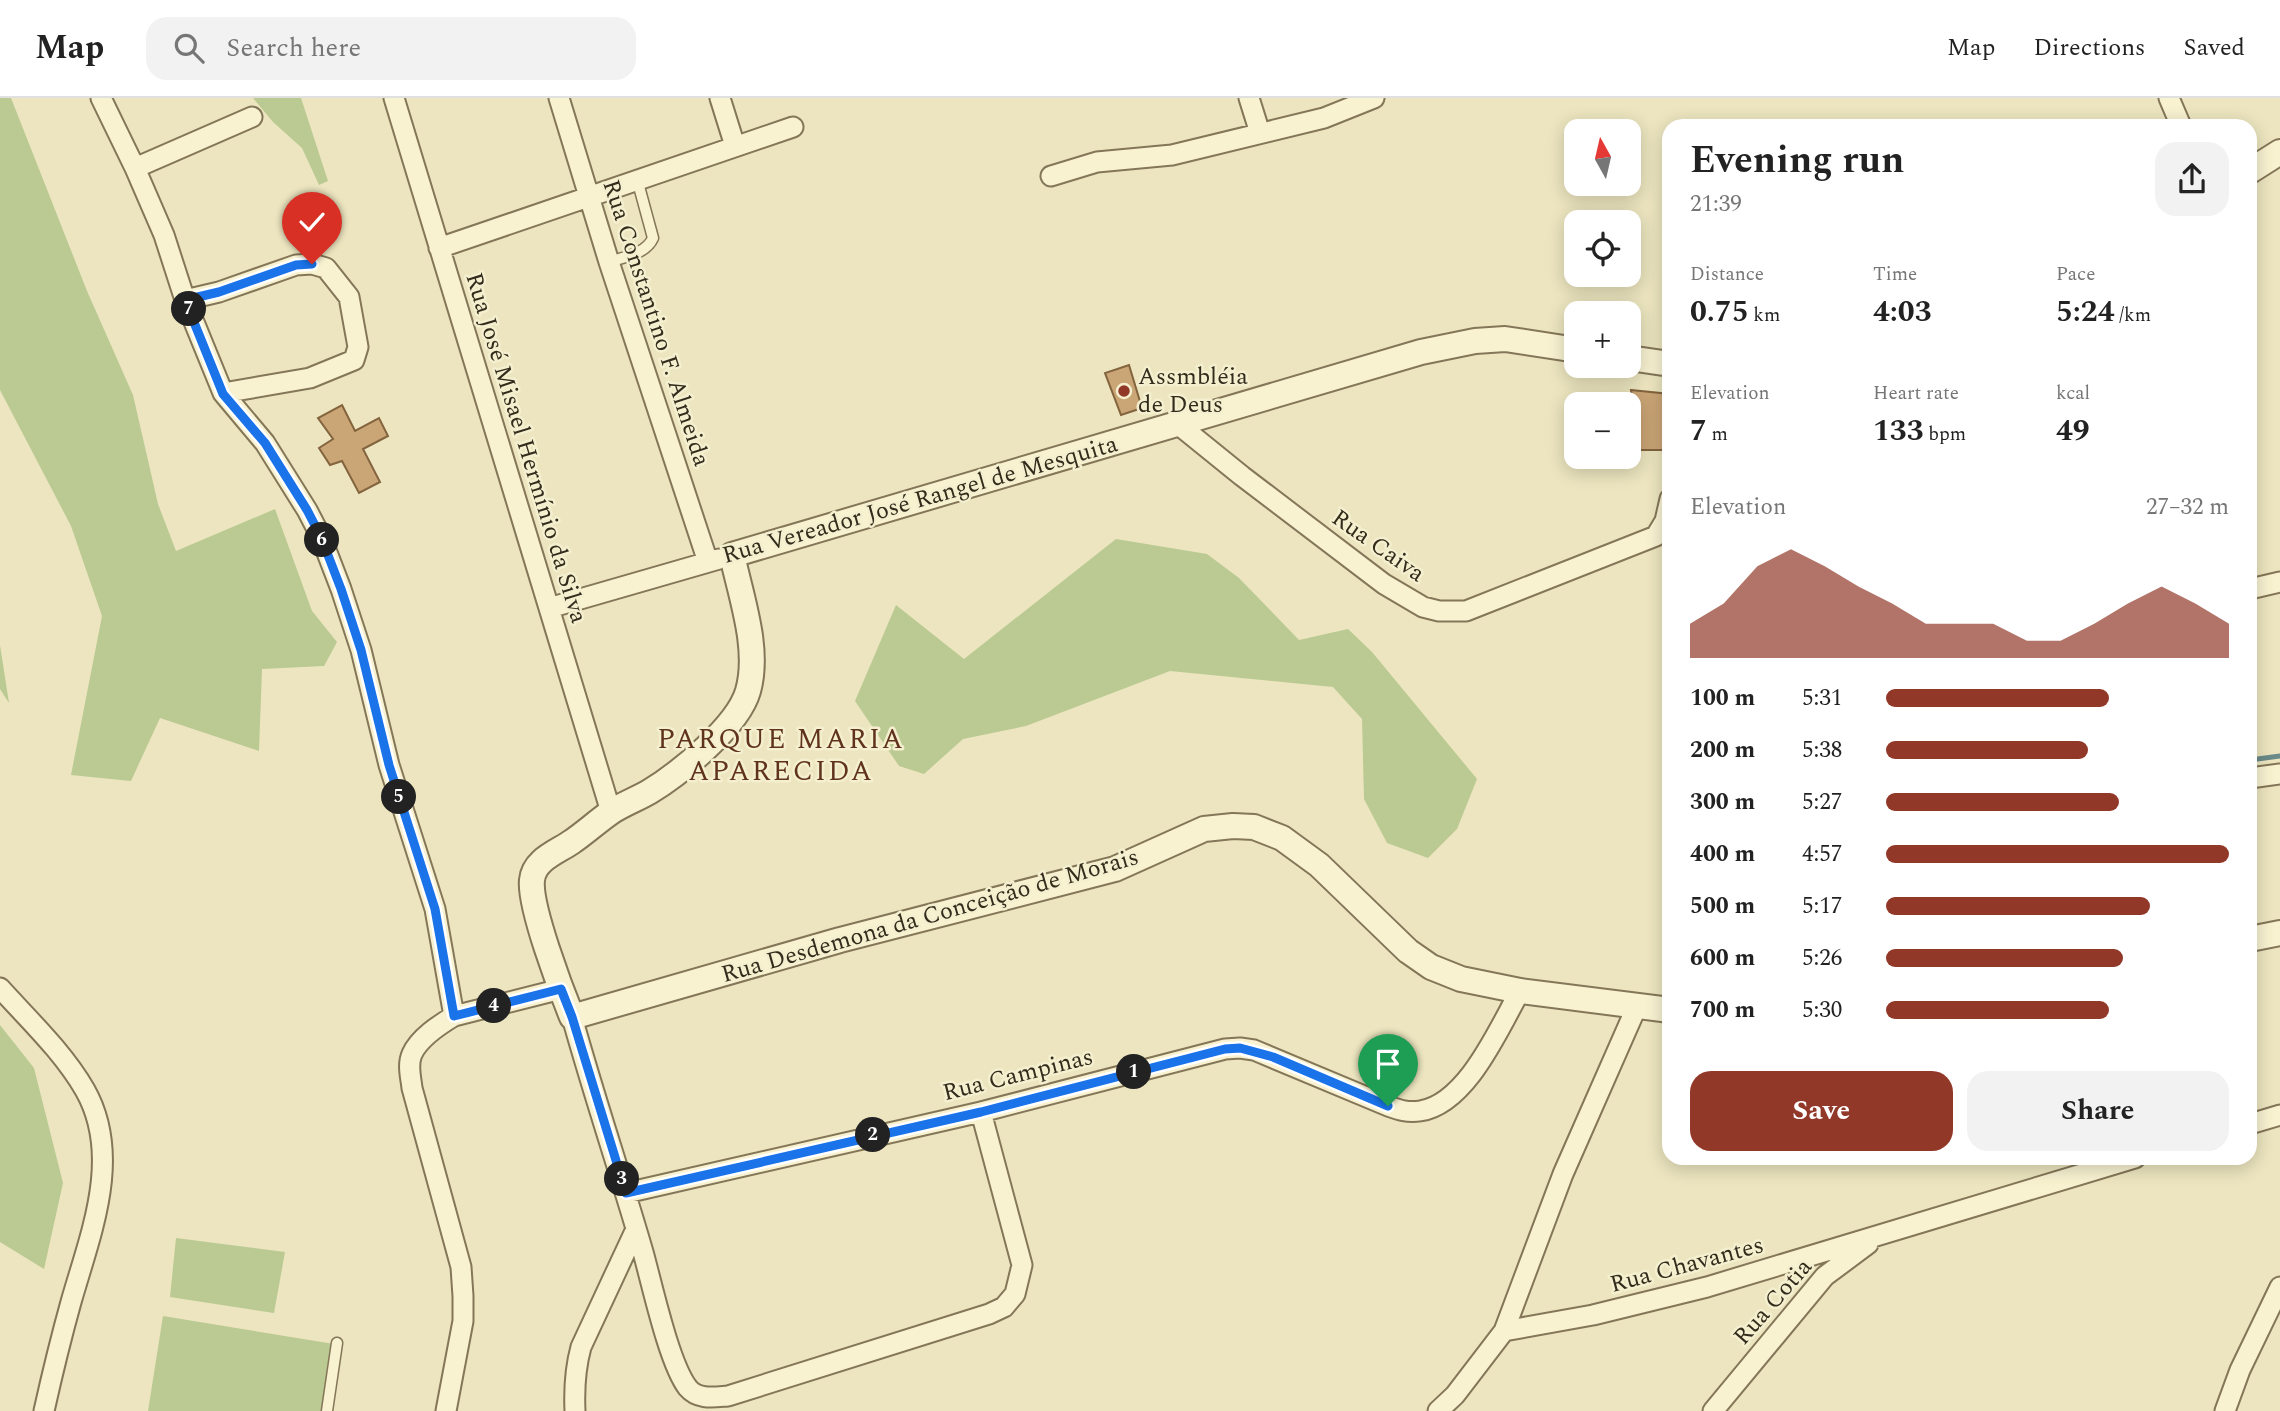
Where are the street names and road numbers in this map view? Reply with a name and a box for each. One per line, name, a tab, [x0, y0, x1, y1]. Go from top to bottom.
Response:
street label: Rua Constantino F. Almeida	[593, 175, 719, 471]
street label: Rua José Misael Hermínio da Silva	[455, 268, 597, 628]
street label: Rua Vereador José Rangel de Mesquita	[718, 426, 1122, 574]
street label: Rua Caiva	[1324, 501, 1432, 592]
street label: Rua Desdemona da Conceição de Morais	[717, 839, 1143, 993]
street label: Rua Campinas	[939, 1039, 1097, 1111]
street label: Rua Chavantes	[1606, 1227, 1768, 1303]
street label: Rua Cotia	[1725, 1250, 1821, 1354]

